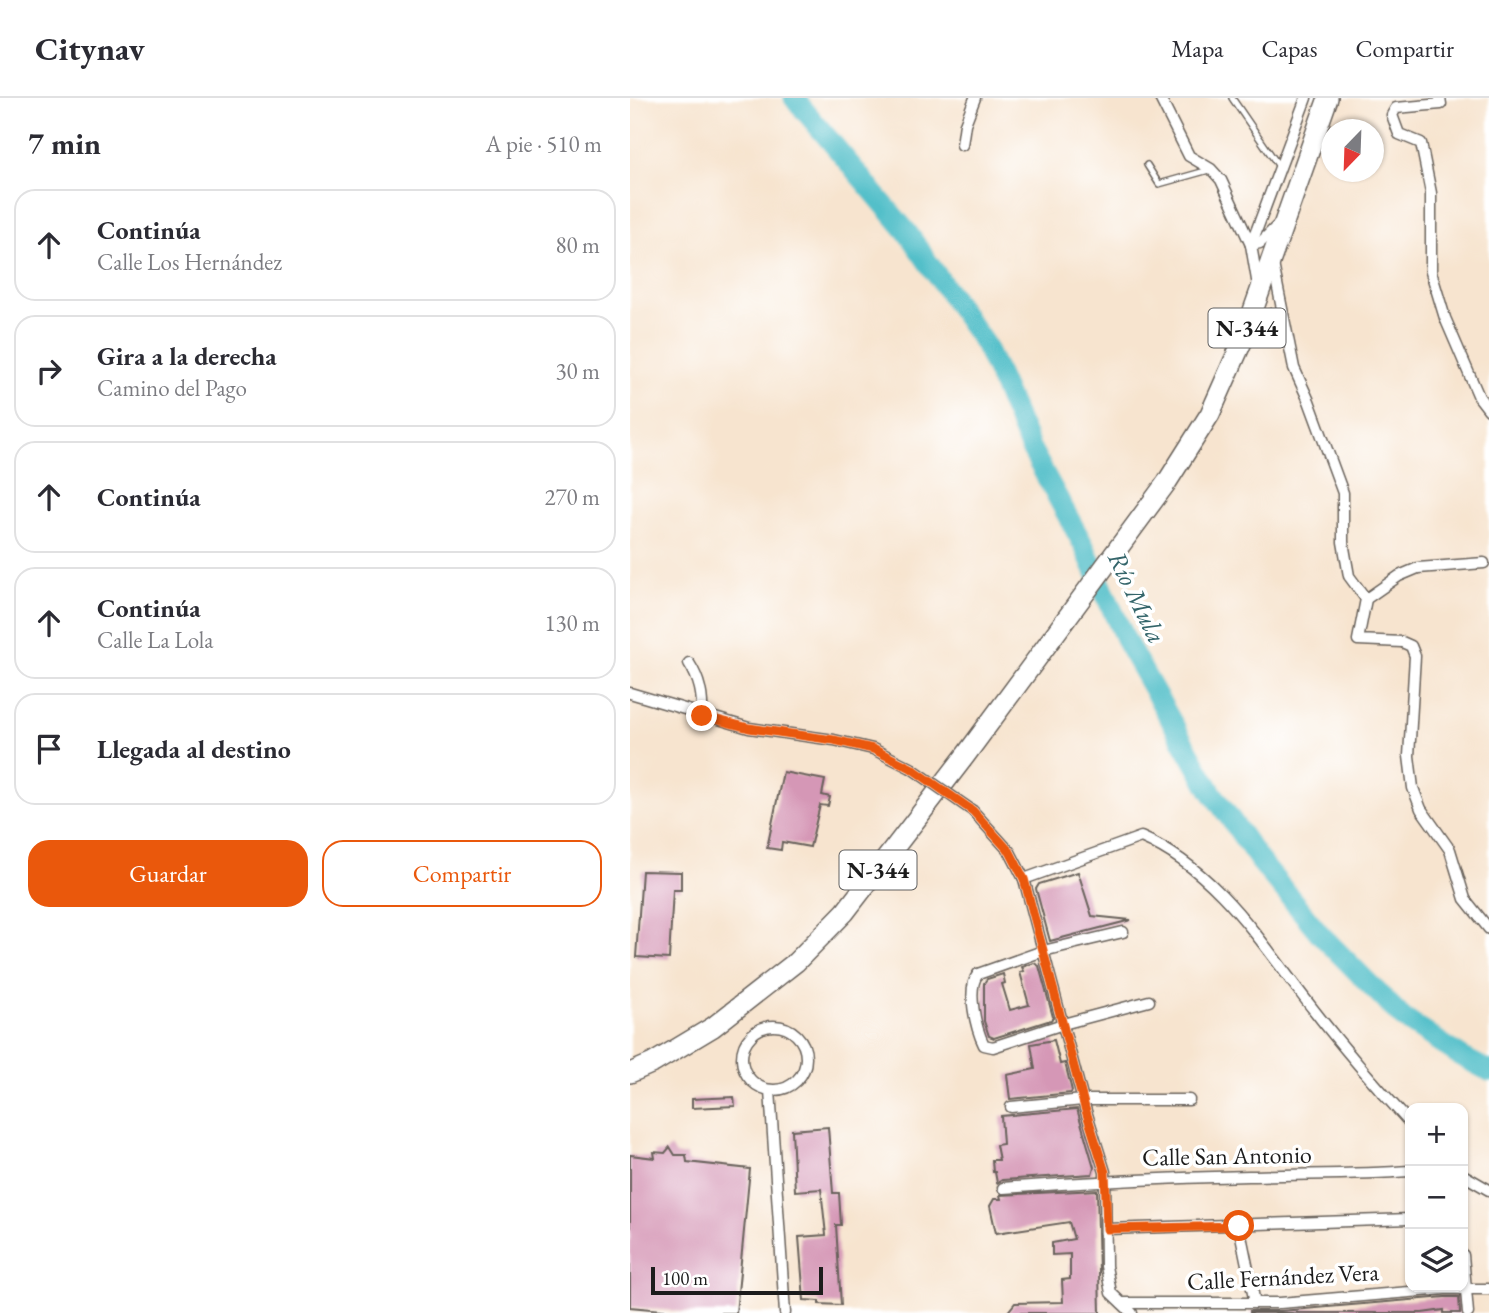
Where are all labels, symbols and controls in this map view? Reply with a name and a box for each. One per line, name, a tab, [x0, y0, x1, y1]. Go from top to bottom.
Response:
text: Citynav	[35, 27, 145, 70]
text: Mapa	[1171, 33, 1223, 64]
text: Capas	[1261, 33, 1317, 64]
text: Compartir	[1355, 33, 1454, 64]
north arrow	[1321, 119, 1384, 182]
text: 7 min	[28, 124, 101, 163]
text: A pie · 510 m	[486, 129, 602, 159]
text: Continúa	[97, 213, 201, 247]
icon: ahead	[30, 226, 68, 264]
text: 80 m	[555, 230, 600, 260]
text: Calle Los Hernández	[97, 247, 282, 277]
road number: N-344	[1208, 308, 1286, 347]
text: Gira a la derecha	[97, 339, 277, 373]
icon: right	[30, 352, 68, 390]
text: 30 m	[555, 356, 600, 386]
text: Camino del Pago	[97, 373, 247, 403]
icon: ahead	[30, 478, 68, 516]
text: Continúa	[97, 480, 201, 514]
text: 270 m	[544, 482, 600, 512]
water label: Río Mula	[1100, 545, 1174, 649]
text: Continúa	[97, 591, 201, 625]
icon: ahead	[30, 604, 68, 642]
text: 130 m	[544, 608, 600, 638]
text: Calle La Lola	[97, 625, 214, 655]
route end	[686, 700, 717, 731]
icon: arrive	[30, 730, 68, 768]
text: Llegada al destino	[97, 732, 291, 766]
button: Guardar	[28, 840, 308, 907]
button: Compartir	[322, 840, 602, 907]
road number: N-344	[840, 850, 916, 890]
map controls	[1405, 1103, 1468, 1292]
button: +	[1405, 1103, 1468, 1166]
street label: Calle San Antonio	[1142, 1139, 1312, 1172]
button: −	[1405, 1166, 1468, 1229]
route start	[1223, 1210, 1254, 1241]
button: layers	[1405, 1229, 1468, 1292]
street label: Calle Fernández Vera	[1186, 1256, 1380, 1297]
scale bar	[651, 1264, 822, 1296]
text: 100 m	[662, 1266, 708, 1291]

